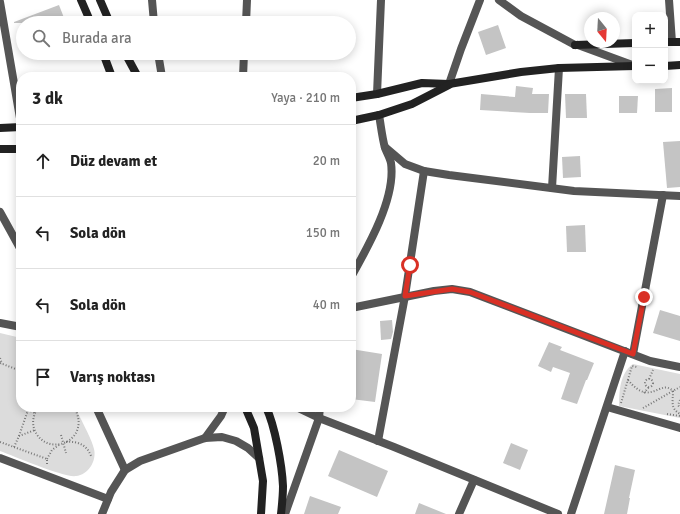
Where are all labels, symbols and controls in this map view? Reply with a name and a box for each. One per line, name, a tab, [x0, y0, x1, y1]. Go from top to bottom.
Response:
north arrow	[584, 12, 620, 48]
map controls	[632, 12, 668, 84]
button: +	[632, 12, 668, 48]
search box	[16, 16, 356, 60]
icon: search	[30, 27, 52, 49]
text: Burada ara	[62, 29, 132, 47]
button: −	[632, 48, 668, 84]
text: 3 dk	[32, 88, 63, 109]
text: Yaya · 210 m	[271, 90, 340, 106]
icon: ahead	[32, 150, 54, 172]
text: Düz devam et	[70, 152, 157, 170]
text: 20 m	[313, 153, 340, 169]
icon: left	[32, 222, 54, 244]
text: Sola dön	[70, 224, 126, 242]
text: 150 m	[306, 225, 340, 241]
route start	[401, 256, 419, 274]
route end	[635, 288, 653, 306]
icon: left	[32, 294, 54, 316]
text: Sola dön	[70, 296, 126, 314]
text: 40 m	[313, 297, 340, 313]
icon: arrive	[32, 366, 54, 388]
text: Varış noktası	[70, 368, 155, 386]

